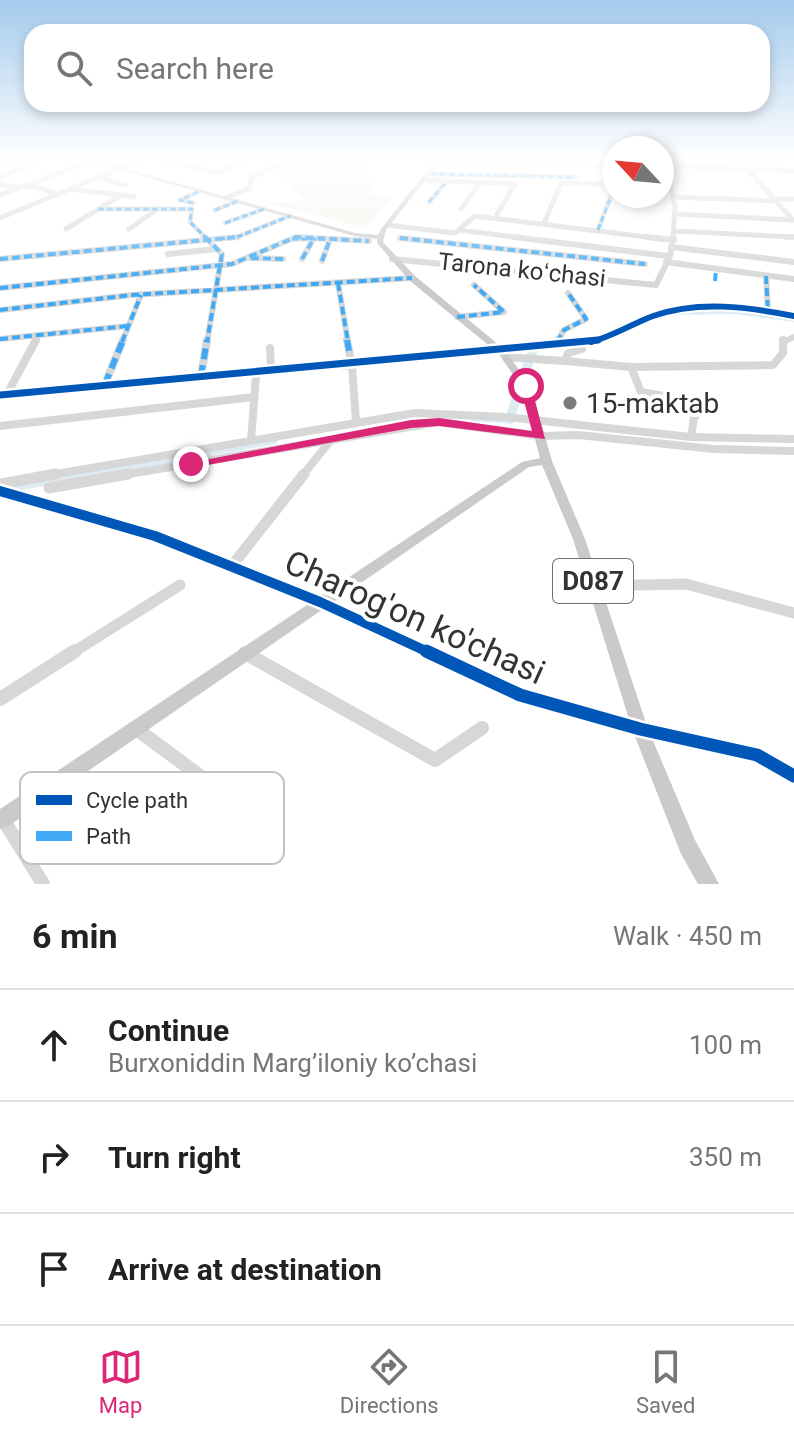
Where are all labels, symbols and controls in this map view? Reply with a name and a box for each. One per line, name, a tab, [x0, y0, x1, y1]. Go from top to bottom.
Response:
search box	[24, 24, 770, 112]
icon: search	[52, 46, 96, 90]
text: Search here	[116, 51, 274, 86]
north arrow	[602, 136, 674, 208]
street label: Tarona koʻchasi	[437, 247, 607, 293]
route start	[508, 368, 544, 404]
place label: 15-maktab	[586, 387, 719, 420]
marker: 15-maktab	[561, 394, 579, 412]
route end	[173, 446, 209, 482]
street label: Charog'on ko'chasi	[279, 542, 551, 692]
road number: D087	[553, 559, 633, 603]
legend	[20, 772, 284, 864]
text: Cycle path	[86, 788, 188, 813]
text: Path	[86, 824, 131, 849]
text: 6 min	[32, 916, 117, 956]
text: Walk · 450 m	[613, 921, 762, 951]
text: Continue	[108, 1013, 229, 1048]
icon: ahead	[32, 1023, 76, 1067]
text: 100 m	[689, 1030, 762, 1060]
text: Burxoniddin Marg’iloniy ko’chasi	[108, 1048, 477, 1078]
icon: right	[32, 1135, 76, 1179]
text: Turn right	[108, 1140, 241, 1175]
text: 350 m	[689, 1142, 762, 1172]
icon: arrive	[32, 1247, 76, 1291]
text: Arrive at destination	[108, 1252, 382, 1287]
tab: Map	[99, 1345, 143, 1418]
tab: Directions	[340, 1345, 439, 1418]
tab: Saved	[636, 1345, 695, 1418]

